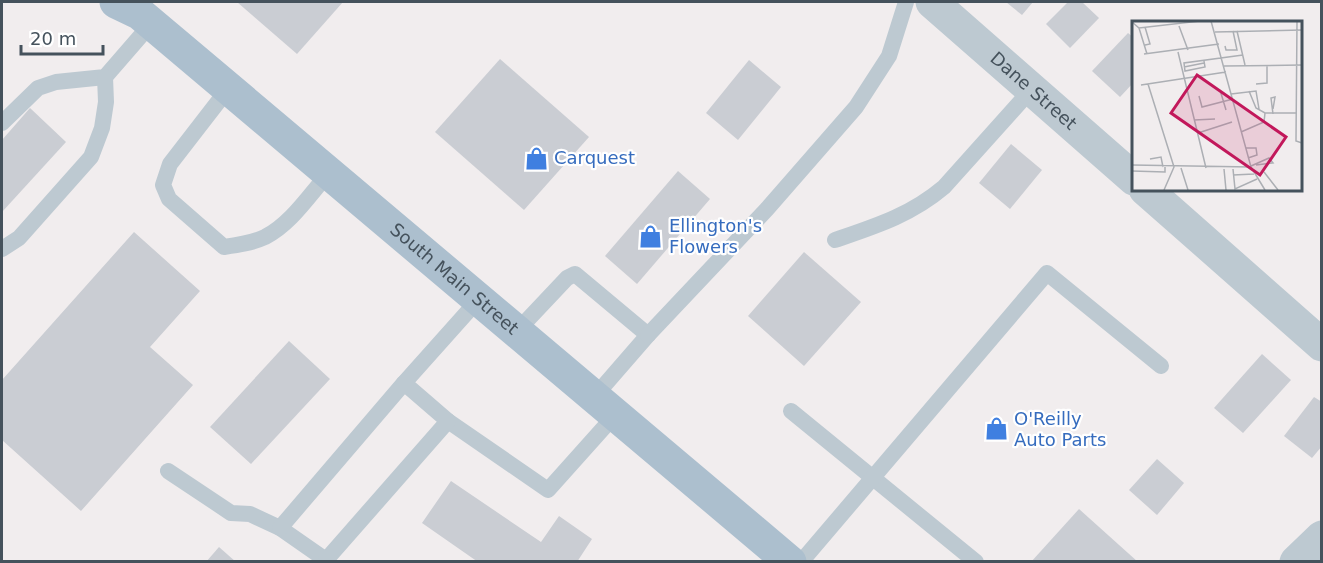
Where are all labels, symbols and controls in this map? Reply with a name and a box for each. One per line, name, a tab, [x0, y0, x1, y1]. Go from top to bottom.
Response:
scale bar	[21, 18, 104, 56]
inset map	[1132, 21, 1302, 190]
text: 20 m	[30, 28, 76, 49]
street label: Dane Street	[986, 47, 1081, 134]
shop icon: Carquest	[523, 145, 549, 171]
place label: Carquest	[554, 147, 635, 168]
place label: Ellington's Flowers	[669, 215, 762, 257]
street label: South Main Street	[386, 218, 523, 339]
shop icon: Ellington's Flowers	[638, 223, 664, 249]
place label: O'Reilly Auto Parts	[1014, 408, 1106, 450]
shop icon: O'Reilly Auto Parts	[983, 416, 1009, 442]

